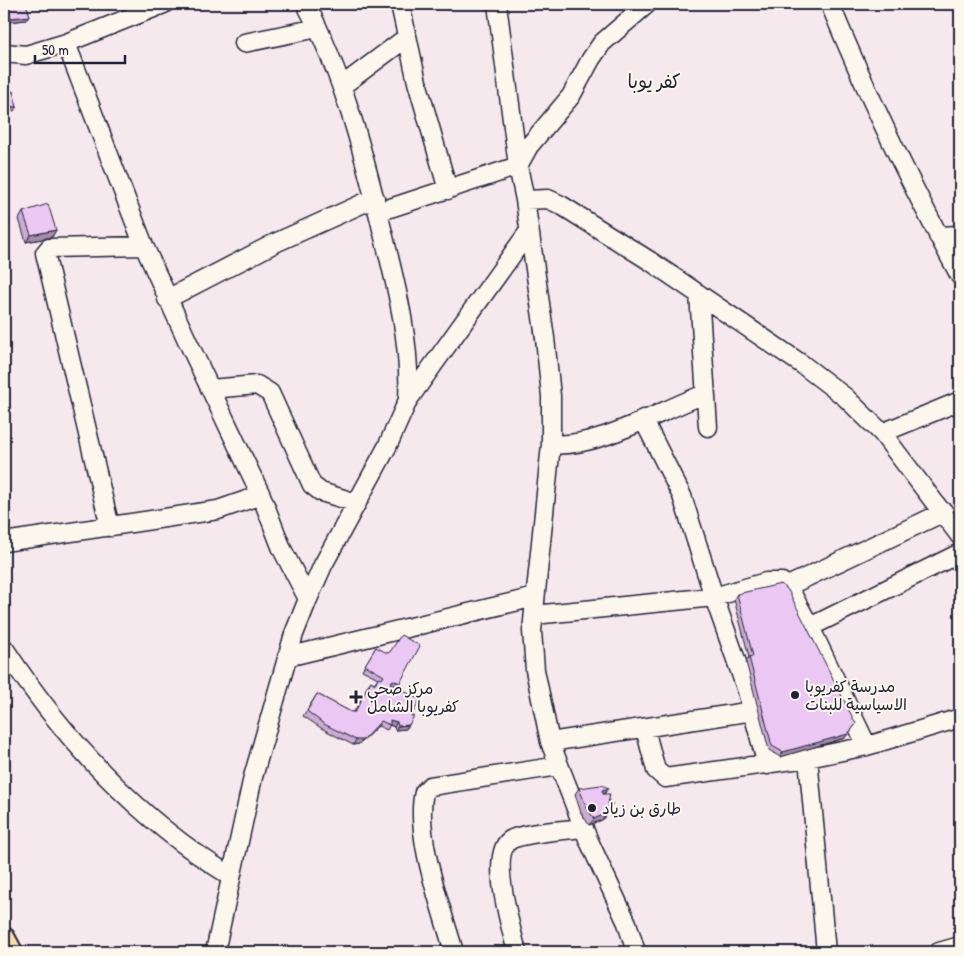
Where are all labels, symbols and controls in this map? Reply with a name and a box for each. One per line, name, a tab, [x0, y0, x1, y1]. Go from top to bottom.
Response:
scale bar	[35, 32, 125, 64]
text: 50 m	[42, 39, 69, 60]
district label: كفر يوبا	[627, 68, 681, 94]
place label: مدرسة كفريوبا الاسياسية للبنات	[805, 675, 907, 715]
place label: مركز صحي كفريوبا الشامل	[367, 677, 459, 717]
marker: مدرسة كفريوبا الاسياسية للبنات	[789, 689, 801, 701]
marker: مركز صحي كفريوبا الشامل	[349, 690, 363, 704]
place label: طارق بن زياد	[602, 797, 681, 819]
marker: طارق بن زياد	[586, 802, 598, 814]

